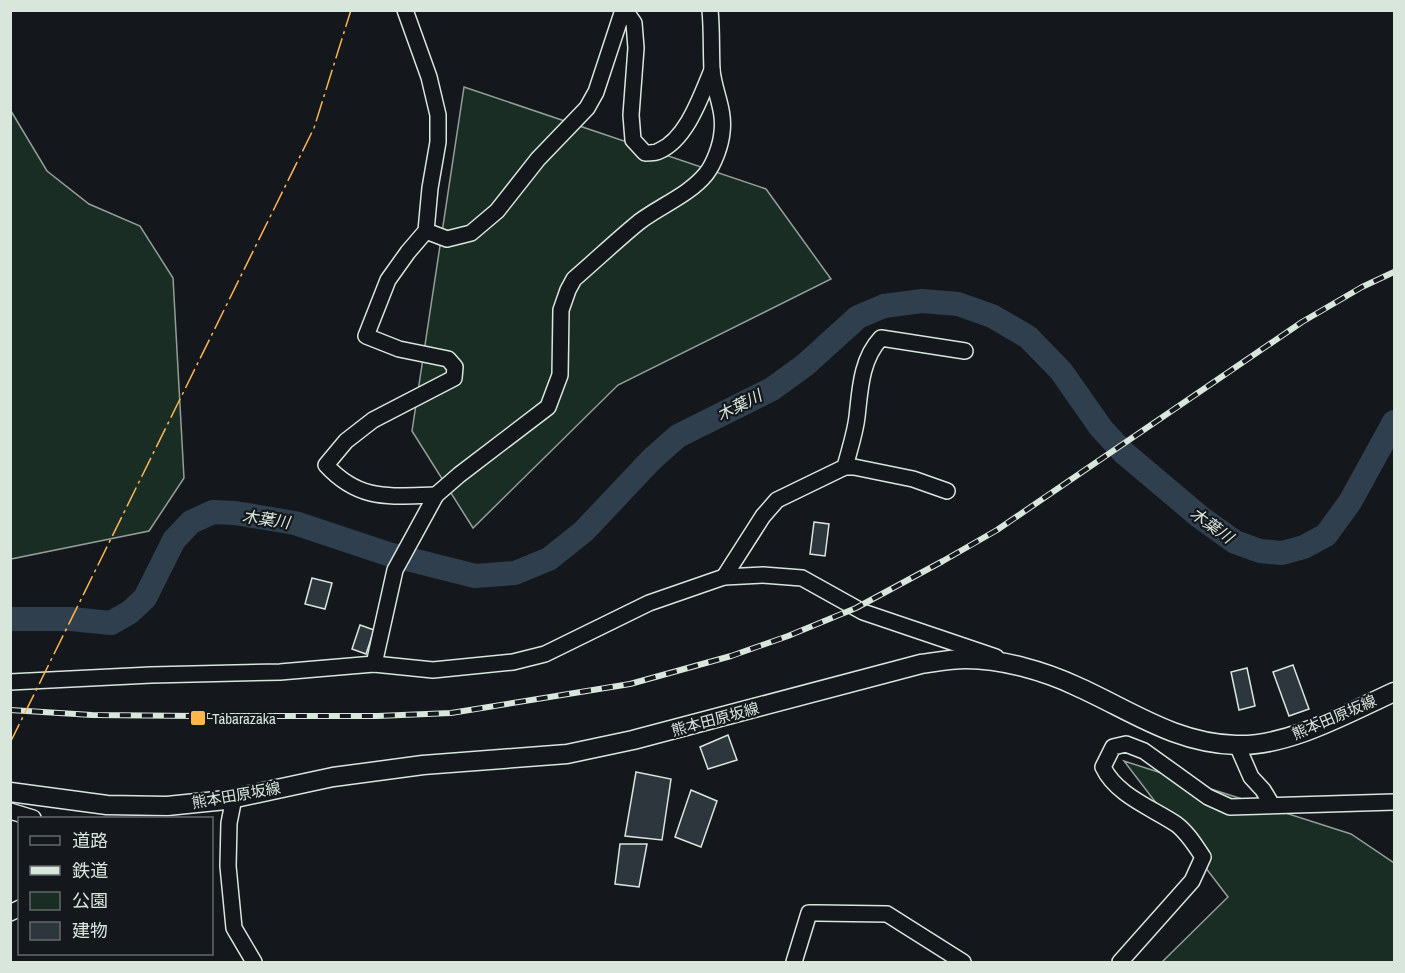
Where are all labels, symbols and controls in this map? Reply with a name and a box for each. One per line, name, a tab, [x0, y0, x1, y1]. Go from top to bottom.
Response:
water label: 木葉川	[713, 383, 767, 426]
water label: 木葉川	[1186, 502, 1239, 549]
water label: 木葉川	[241, 505, 293, 534]
street label: 熊本田原坂線	[1288, 690, 1380, 744]
street label: 熊本田原坂線	[669, 697, 761, 741]
place label: Tabarazaka	[212, 708, 276, 729]
marker: Tabarazaka	[189, 709, 207, 727]
street label: 熊本田原坂線	[190, 777, 282, 813]
legend	[18, 817, 213, 955]
text: 道路	[72, 828, 108, 853]
text: 鉄道	[72, 858, 108, 883]
text: 公園	[72, 888, 108, 913]
text: 建物	[72, 918, 108, 943]

